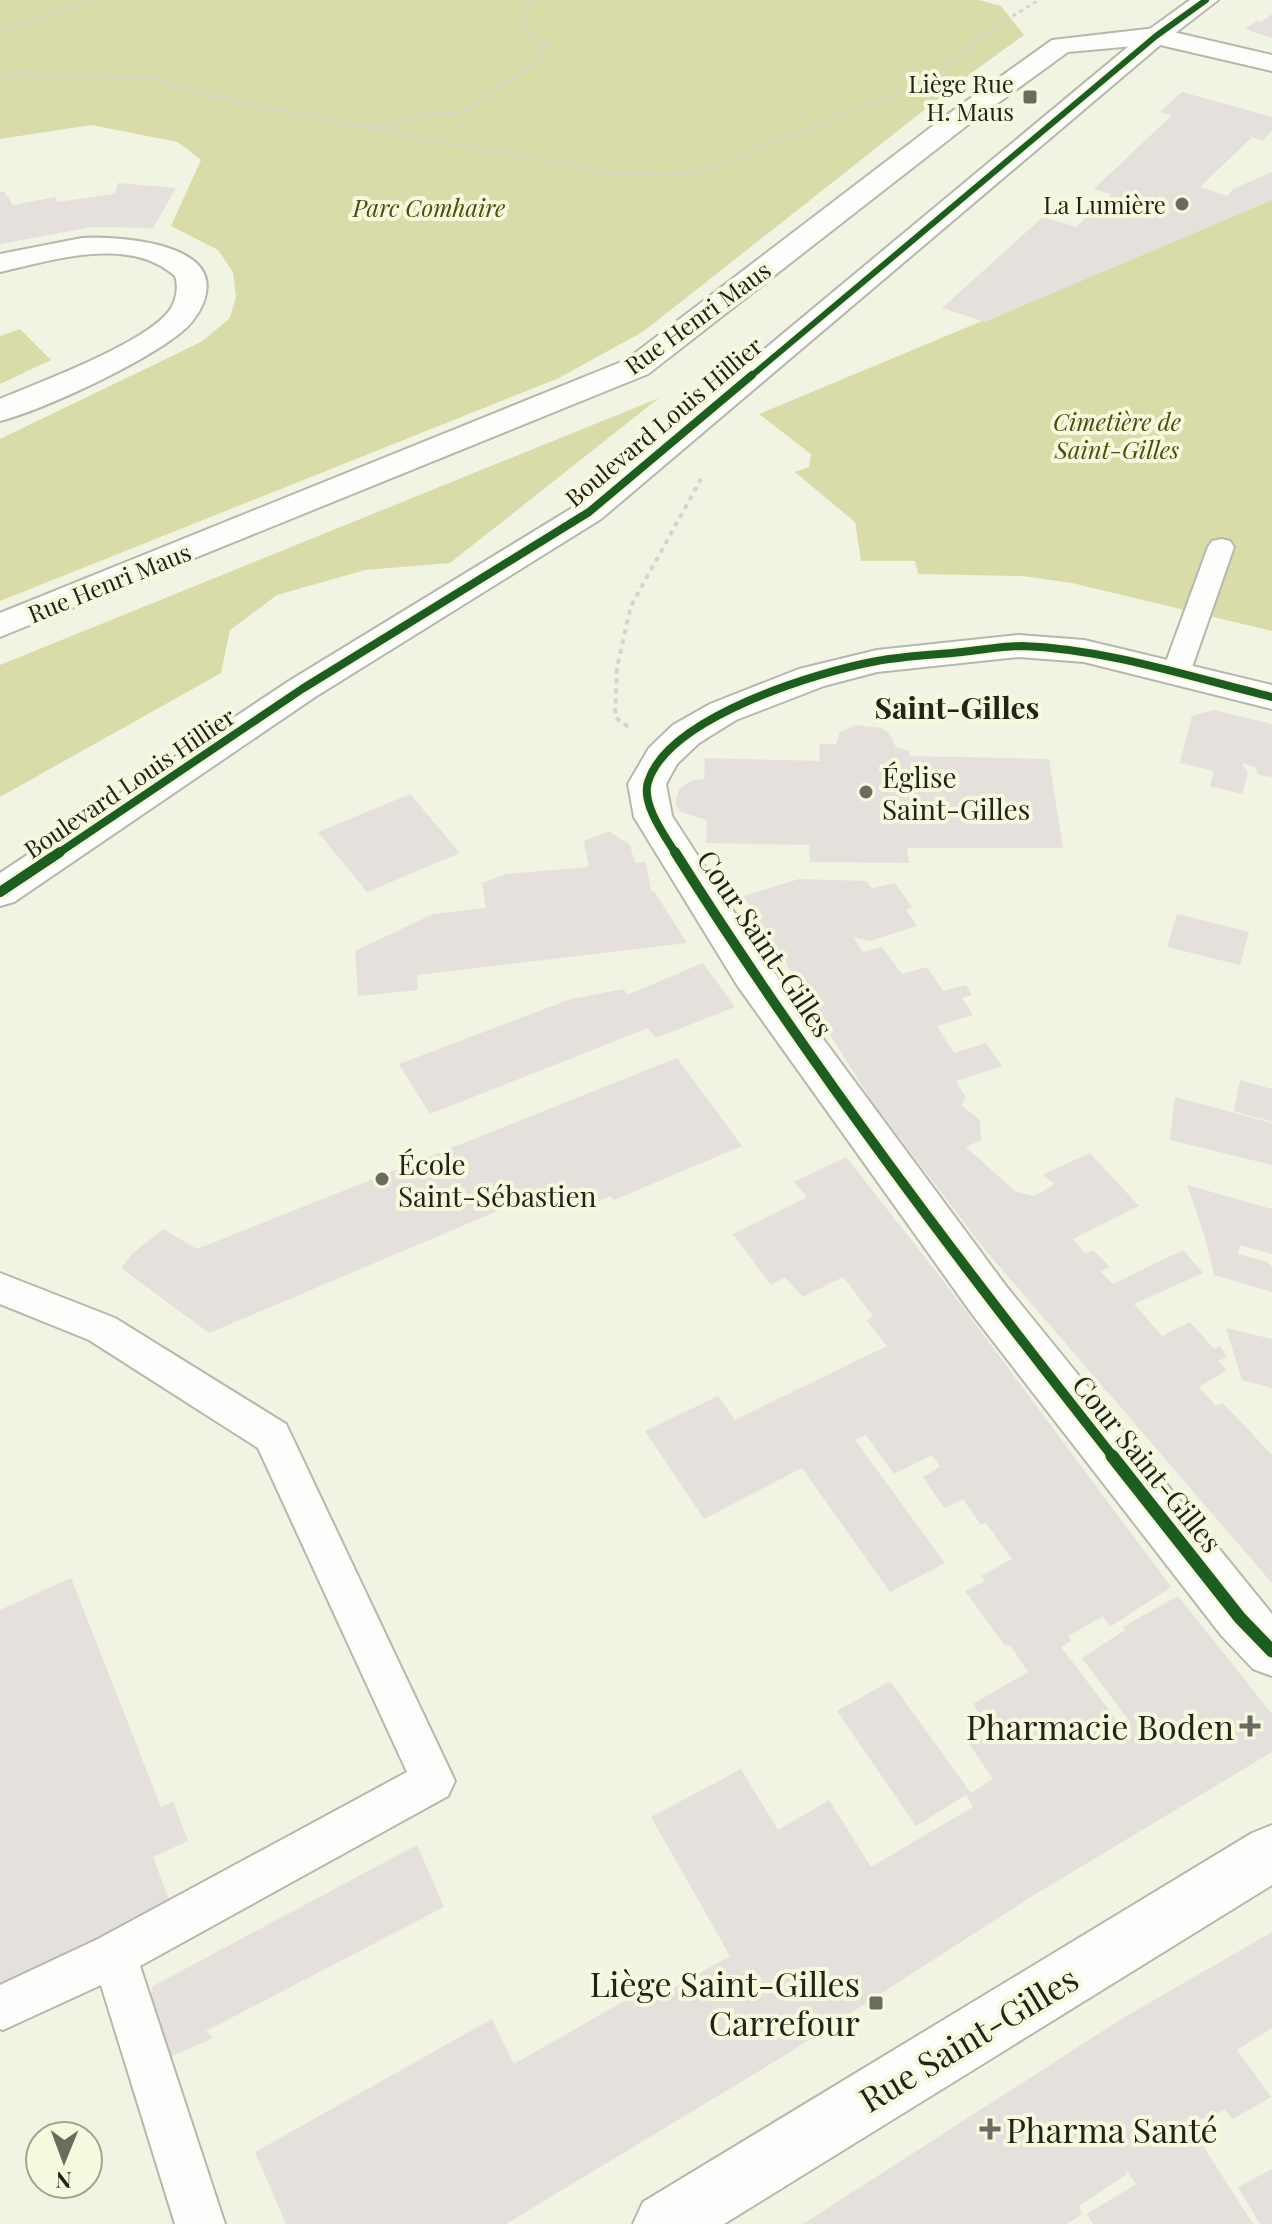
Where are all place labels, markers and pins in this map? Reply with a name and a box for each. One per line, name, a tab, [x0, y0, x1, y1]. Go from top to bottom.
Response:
place label: Liège Rue H. Maus	[909, 67, 1014, 127]
marker: Liège Rue H. Maus	[1021, 88, 1039, 106]
place label: La Lumière	[1043, 188, 1166, 220]
marker: La Lumière	[1173, 195, 1191, 213]
place label: Église Saint-Gilles	[882, 758, 1030, 827]
marker: Église Saint-Gilles	[857, 783, 875, 801]
place label: École Saint-Sébastien	[398, 1145, 597, 1214]
marker: École Saint-Sébastien	[373, 1170, 391, 1188]
place label: Pharmacie Boden	[966, 1703, 1234, 1749]
marker: Pharmacie Boden	[1241, 1717, 1259, 1735]
place label: Liège Saint-Gilles Carrefour	[590, 1960, 860, 2045]
marker: Liège Saint-Gilles Carrefour	[867, 1994, 885, 2012]
place label: Pharma Santé	[1006, 2106, 1218, 2152]
marker: Pharma Santé	[981, 2120, 999, 2138]

